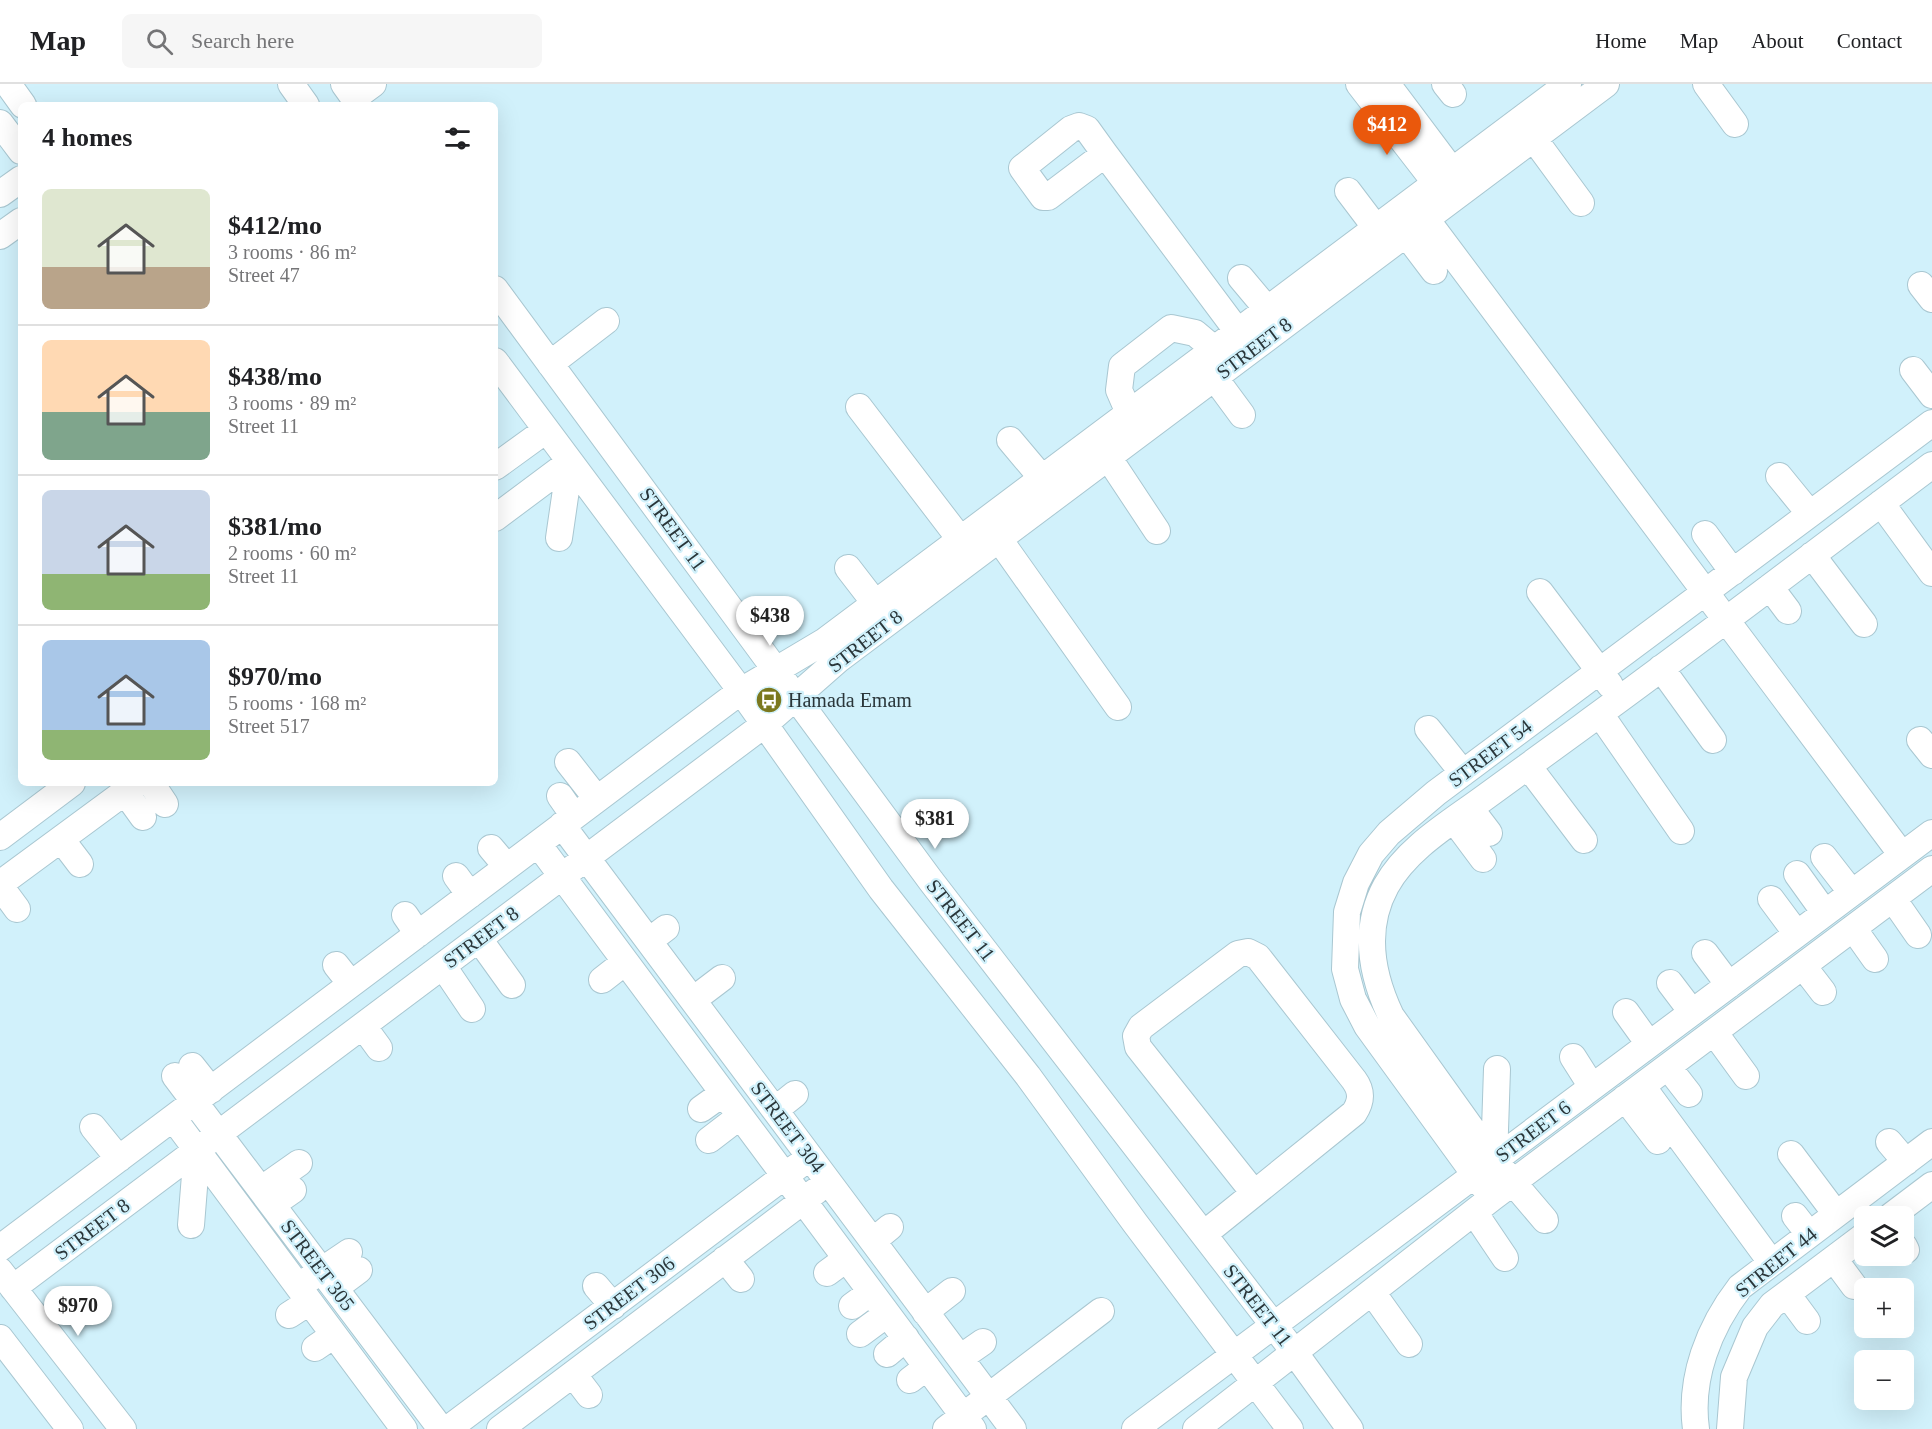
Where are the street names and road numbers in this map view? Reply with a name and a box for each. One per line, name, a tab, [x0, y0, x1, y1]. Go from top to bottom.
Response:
street label: STREET 8	[1212, 313, 1296, 383]
street label: STREET 11	[636, 483, 710, 575]
street label: STREET 8	[824, 605, 906, 677]
street label: STREET 54	[1444, 715, 1536, 791]
street label: STREET 11	[922, 875, 1000, 965]
street label: STREET 8	[439, 902, 523, 972]
street label: STREET 304	[747, 1077, 829, 1177]
street label: STREET 6	[1491, 1096, 1575, 1166]
street label: STREET 8	[50, 1194, 134, 1264]
street label: STREET 305	[277, 1215, 359, 1315]
street label: STREET 44	[1731, 1223, 1821, 1301]
street label: STREET 306	[579, 1252, 679, 1334]
street label: STREET 11	[1219, 1260, 1297, 1350]

